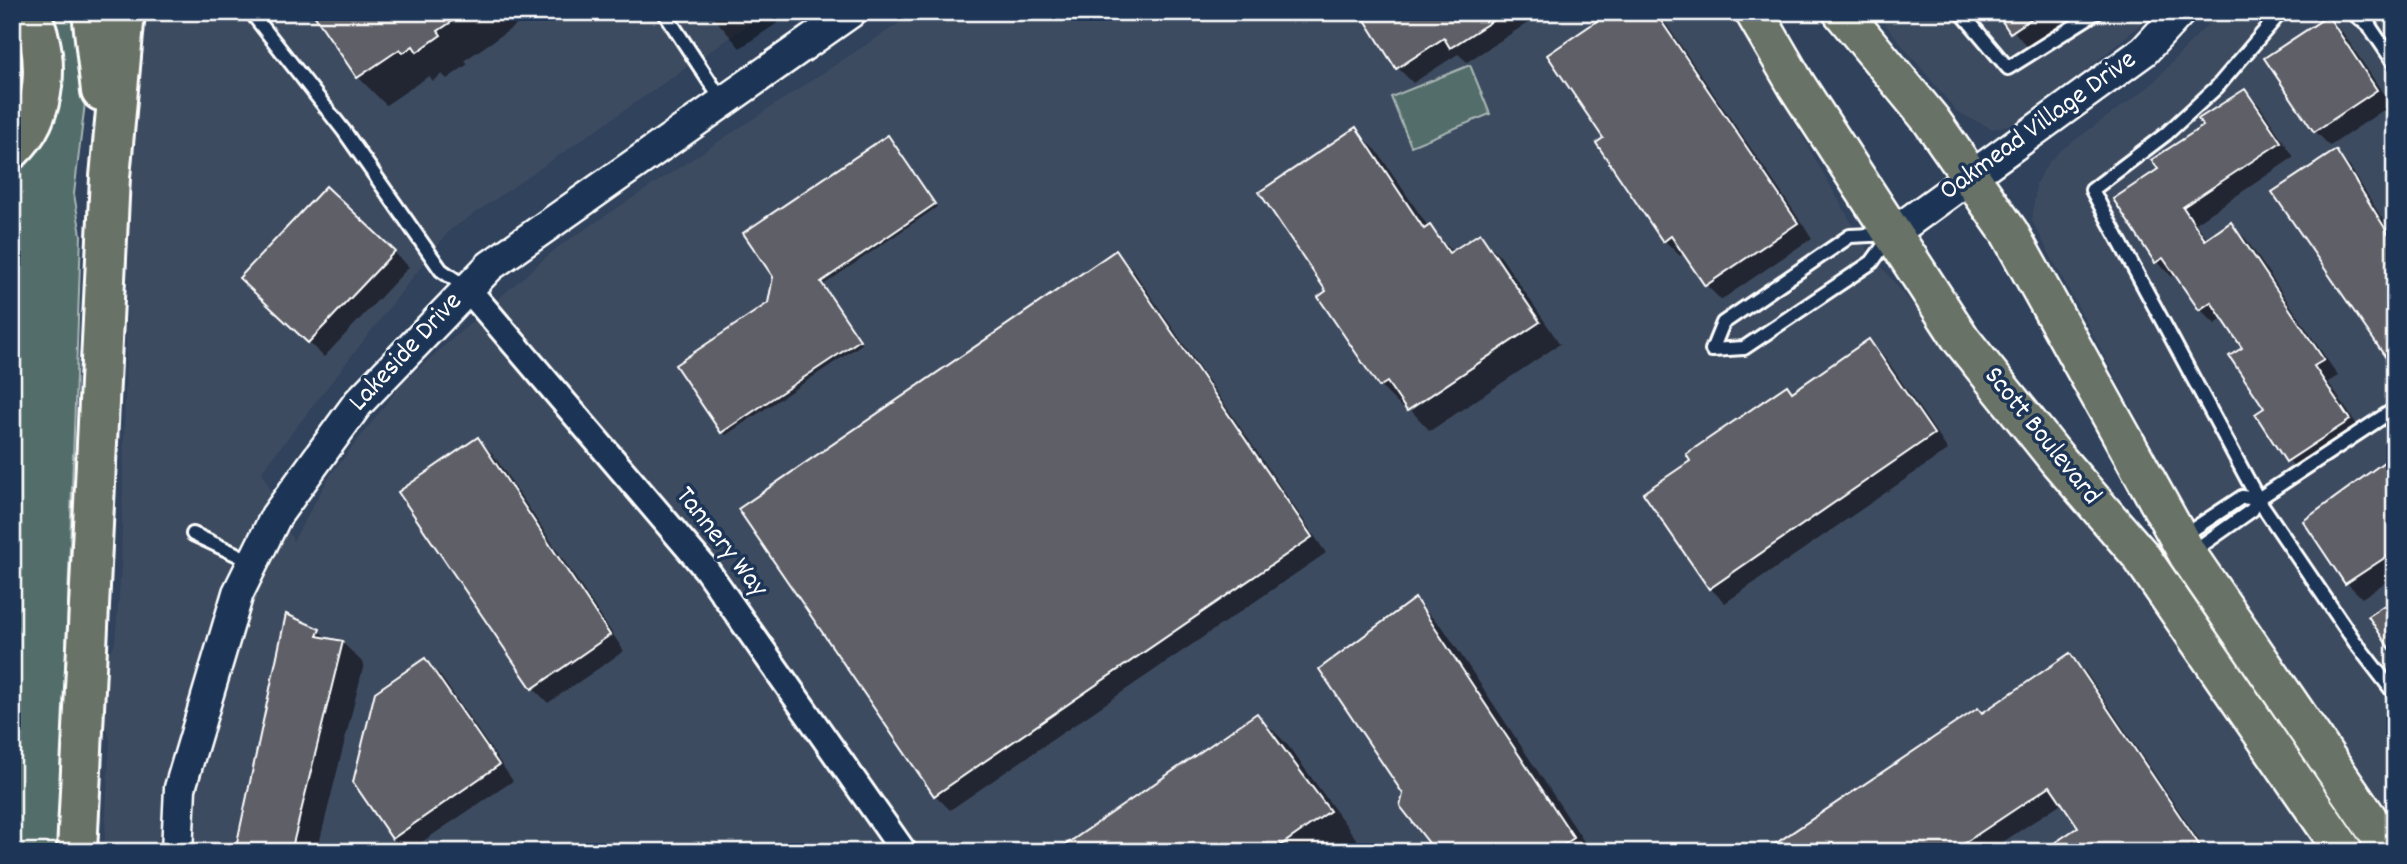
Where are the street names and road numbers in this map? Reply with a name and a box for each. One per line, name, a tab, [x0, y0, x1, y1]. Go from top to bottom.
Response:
street label: Oakmead Village Drive	[1932, 42, 2146, 212]
street label: Lakeside Drive	[341, 284, 473, 422]
street label: Scott Boulevard	[1973, 359, 2109, 515]
street label: Tannery Way	[664, 479, 777, 608]

